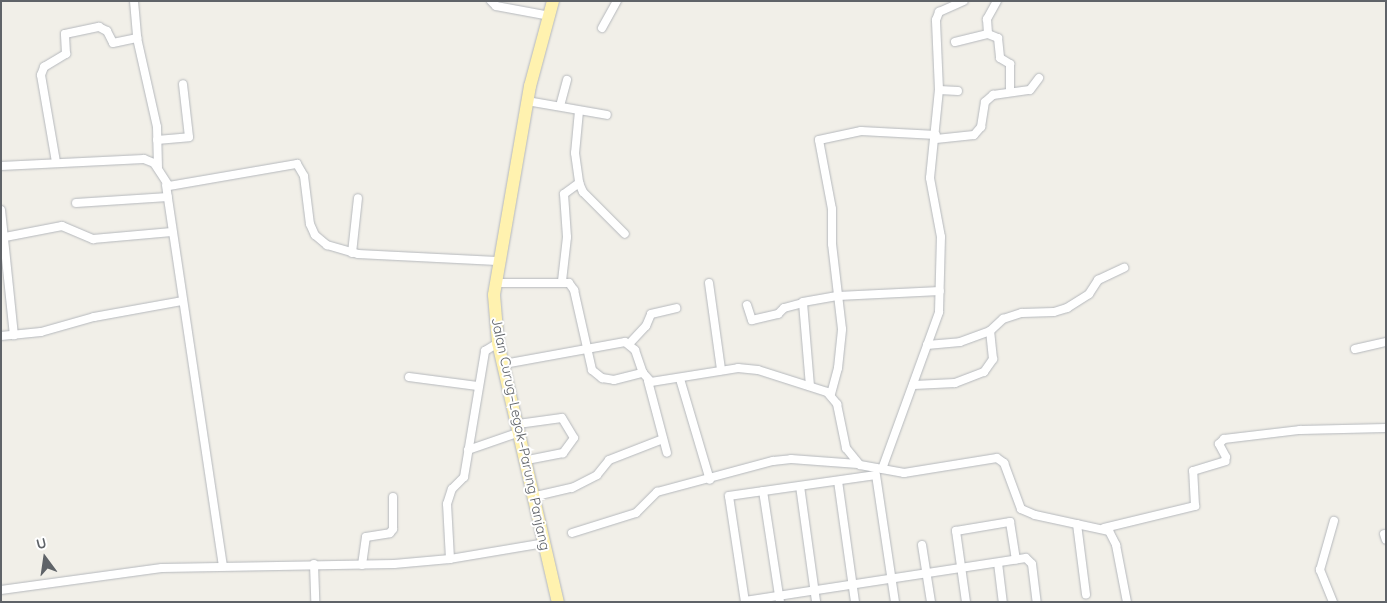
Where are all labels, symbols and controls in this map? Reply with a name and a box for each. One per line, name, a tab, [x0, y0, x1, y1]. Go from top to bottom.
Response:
street label: Jalan Curug–Legok–Parung Panjang	[488, 316, 554, 552]
north arrow	[20, 533, 70, 583]
text: U	[34, 534, 48, 553]

